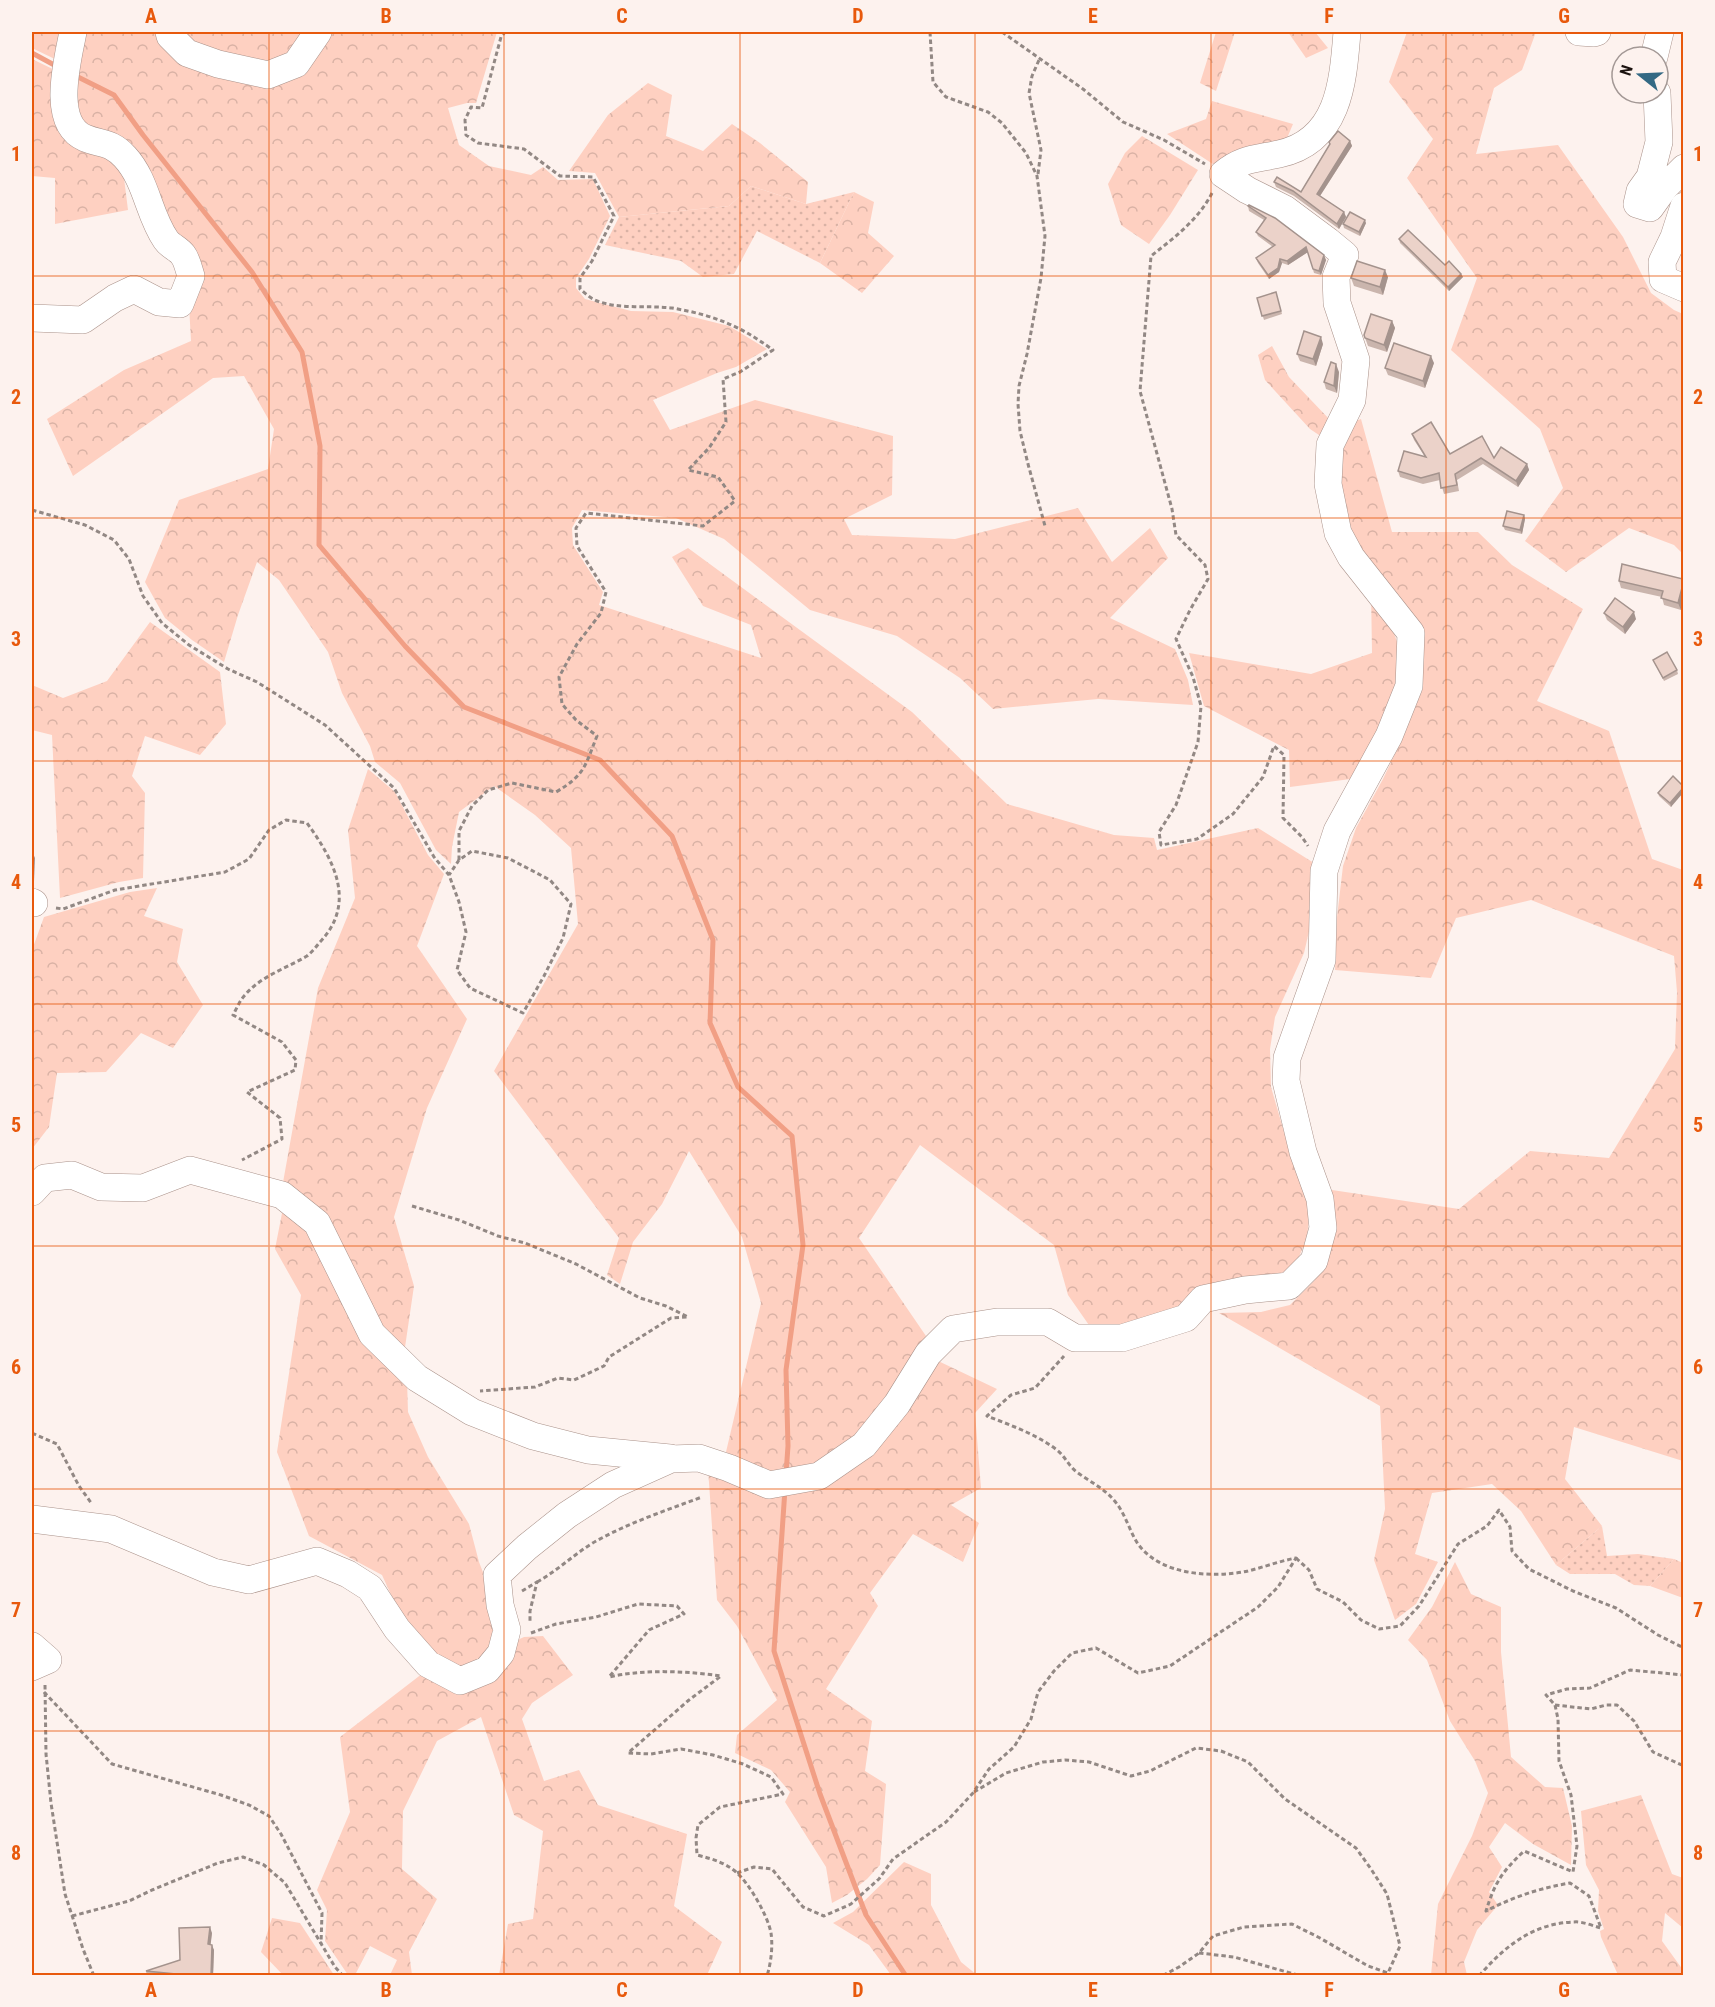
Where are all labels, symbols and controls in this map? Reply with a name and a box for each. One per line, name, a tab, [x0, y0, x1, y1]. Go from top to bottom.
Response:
text: A	[145, 4, 157, 28]
text: B	[380, 4, 392, 28]
text: C	[616, 4, 628, 28]
text: D	[852, 4, 864, 28]
text: E	[1088, 4, 1098, 28]
text: F	[1324, 4, 1334, 28]
text: G	[1558, 4, 1570, 28]
north arrow	[1610, 45, 1670, 105]
text: N	[1616, 63, 1637, 78]
text: 1	[11, 142, 21, 166]
text: 1	[1693, 142, 1703, 166]
text: 2	[11, 385, 21, 409]
text: 2	[1693, 385, 1703, 409]
text: 3	[11, 627, 21, 651]
text: 3	[1693, 627, 1703, 651]
text: 4	[11, 870, 21, 894]
text: 4	[1693, 870, 1703, 894]
text: 5	[11, 1113, 21, 1137]
text: 5	[1693, 1113, 1703, 1137]
text: 6	[11, 1355, 21, 1379]
text: 6	[1693, 1355, 1703, 1379]
text: 7	[11, 1598, 21, 1622]
text: 7	[1693, 1598, 1703, 1622]
text: 8	[11, 1841, 21, 1865]
text: 8	[1693, 1841, 1703, 1865]
text: A	[145, 1978, 157, 2002]
text: B	[380, 1978, 392, 2002]
text: C	[616, 1978, 628, 2002]
text: D	[852, 1978, 864, 2002]
text: E	[1088, 1978, 1098, 2002]
text: F	[1324, 1978, 1334, 2002]
text: G	[1558, 1978, 1570, 2002]

